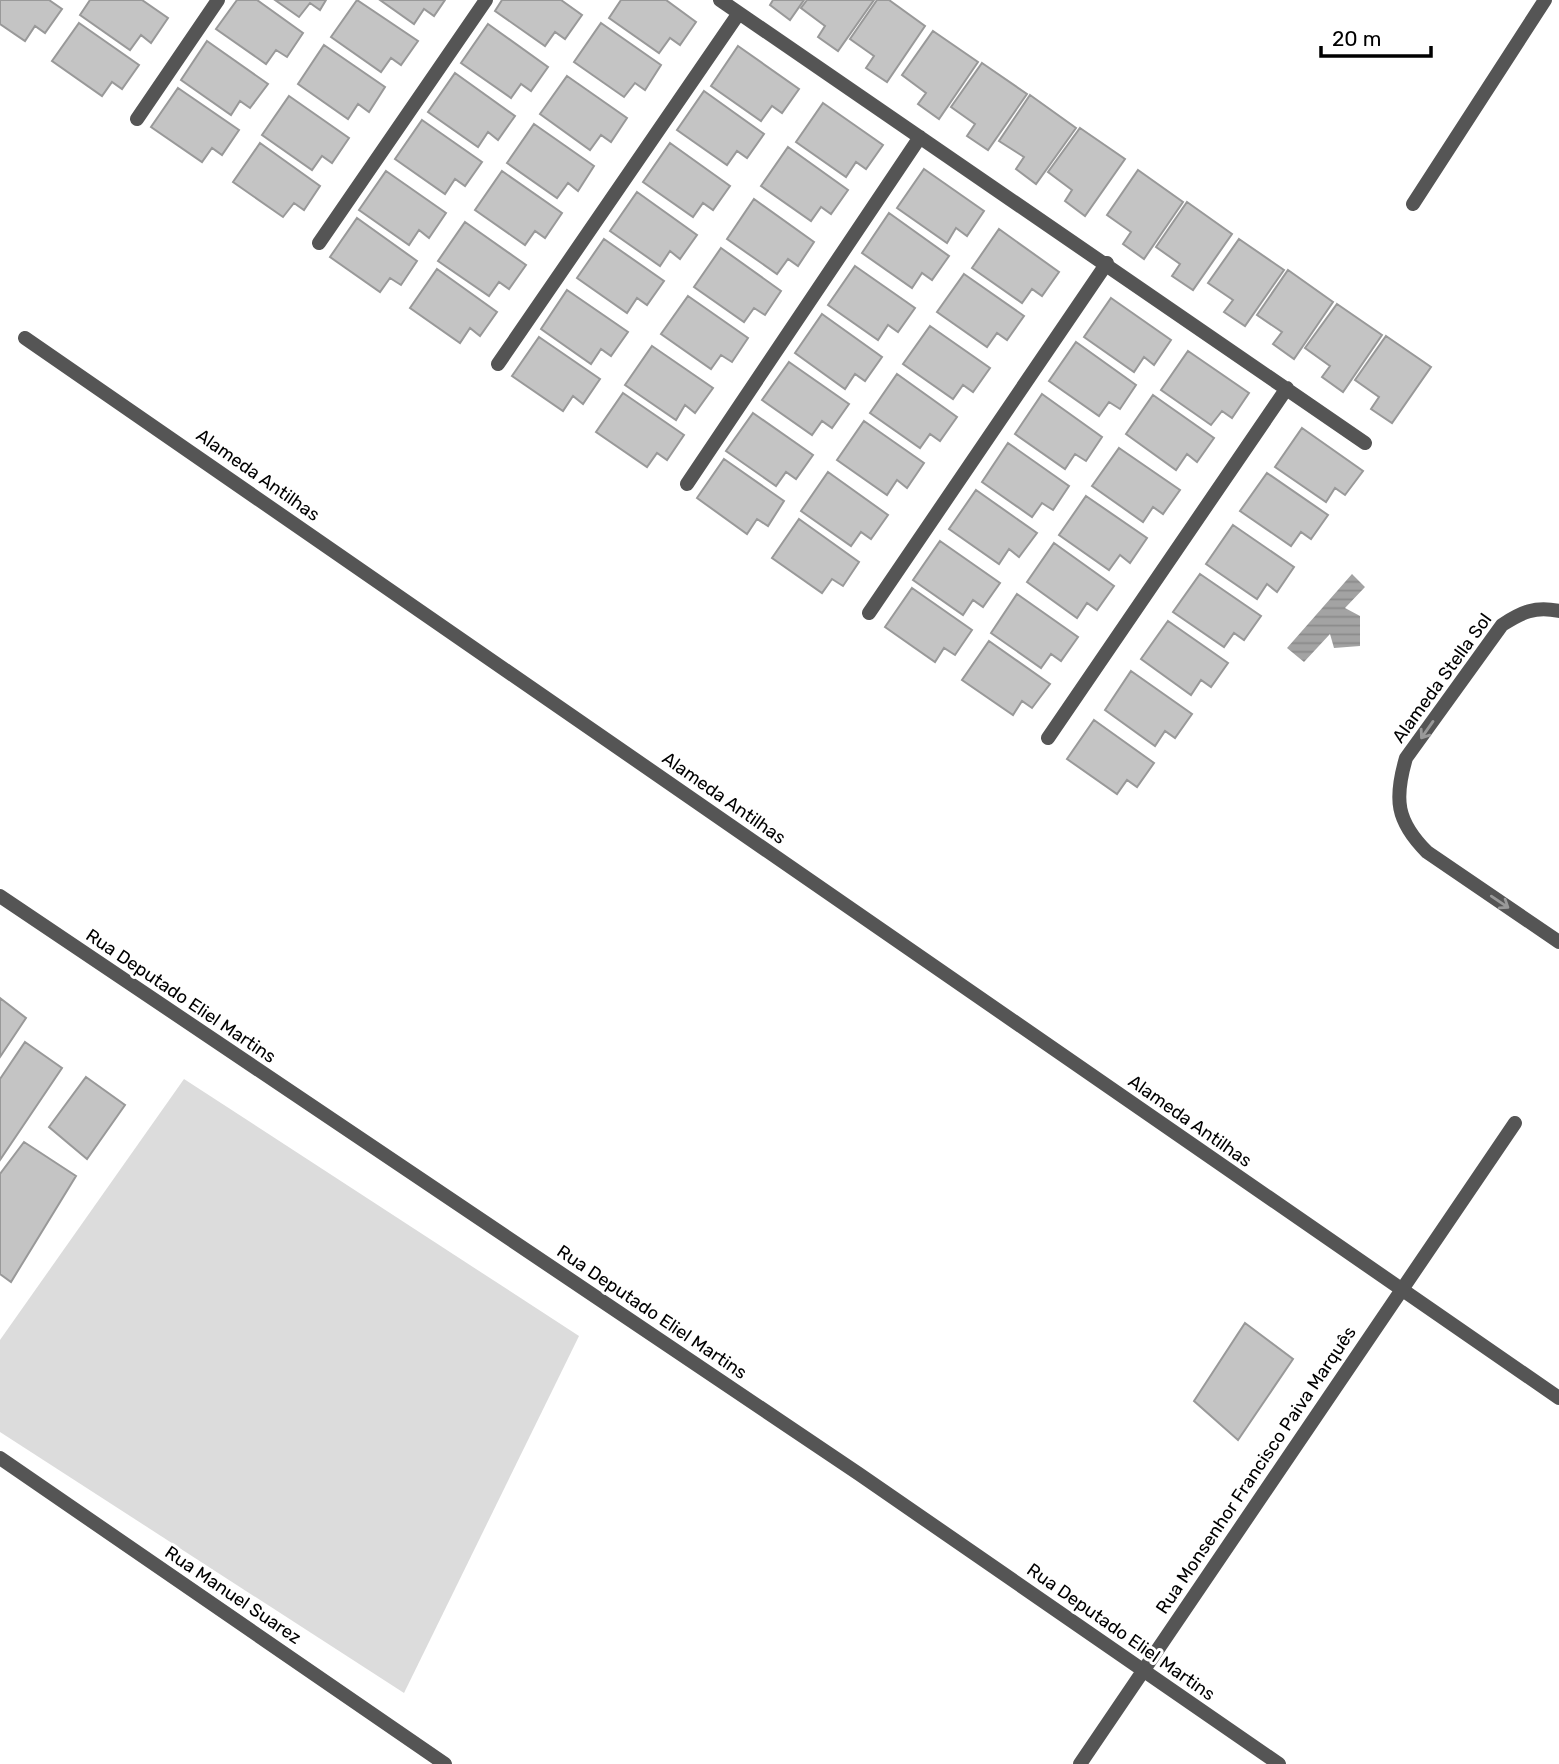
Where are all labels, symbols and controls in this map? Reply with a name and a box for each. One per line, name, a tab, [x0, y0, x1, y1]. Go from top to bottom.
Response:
scale bar	[1321, 14, 1431, 58]
text: 20 m	[1332, 26, 1381, 51]
street label: Alameda Antilhas	[192, 424, 324, 526]
street label: Alameda Stella Sol	[1388, 609, 1496, 747]
one-way arrow	[1420, 720, 1434, 739]
street label: Alameda Antilhas	[658, 747, 790, 849]
one-way arrow	[1490, 895, 1509, 909]
street label: Rua Deputado Eliel Martins	[82, 924, 280, 1068]
street label: Alameda Antilhas	[1124, 1070, 1256, 1172]
street label: Rua Deputado Eliel Martins	[553, 1240, 751, 1384]
street label: Rua Monsenhor Francisco Paiva Marquês	[1151, 1322, 1361, 1618]
street label: Rua Manuel Suarez	[161, 1541, 305, 1649]
street label: Rua Deputado Eliel Martins	[1023, 1559, 1219, 1705]

